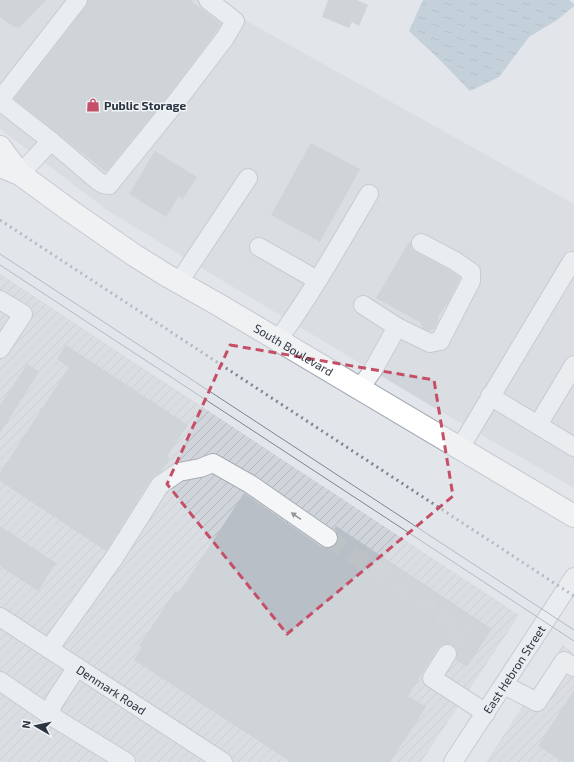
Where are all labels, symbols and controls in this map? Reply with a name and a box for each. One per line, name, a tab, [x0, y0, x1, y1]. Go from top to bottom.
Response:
shop icon: Public Storage	[85, 97, 101, 113]
place label: Public Storage	[104, 98, 186, 112]
street label: South Boulevard	[251, 320, 336, 379]
one-way arrow	[290, 512, 301, 520]
street label: East Hebron Street	[480, 622, 548, 716]
street label: Denmark Road	[74, 662, 149, 717]
north arrow	[16, 706, 56, 746]
text: N	[19, 719, 33, 729]

